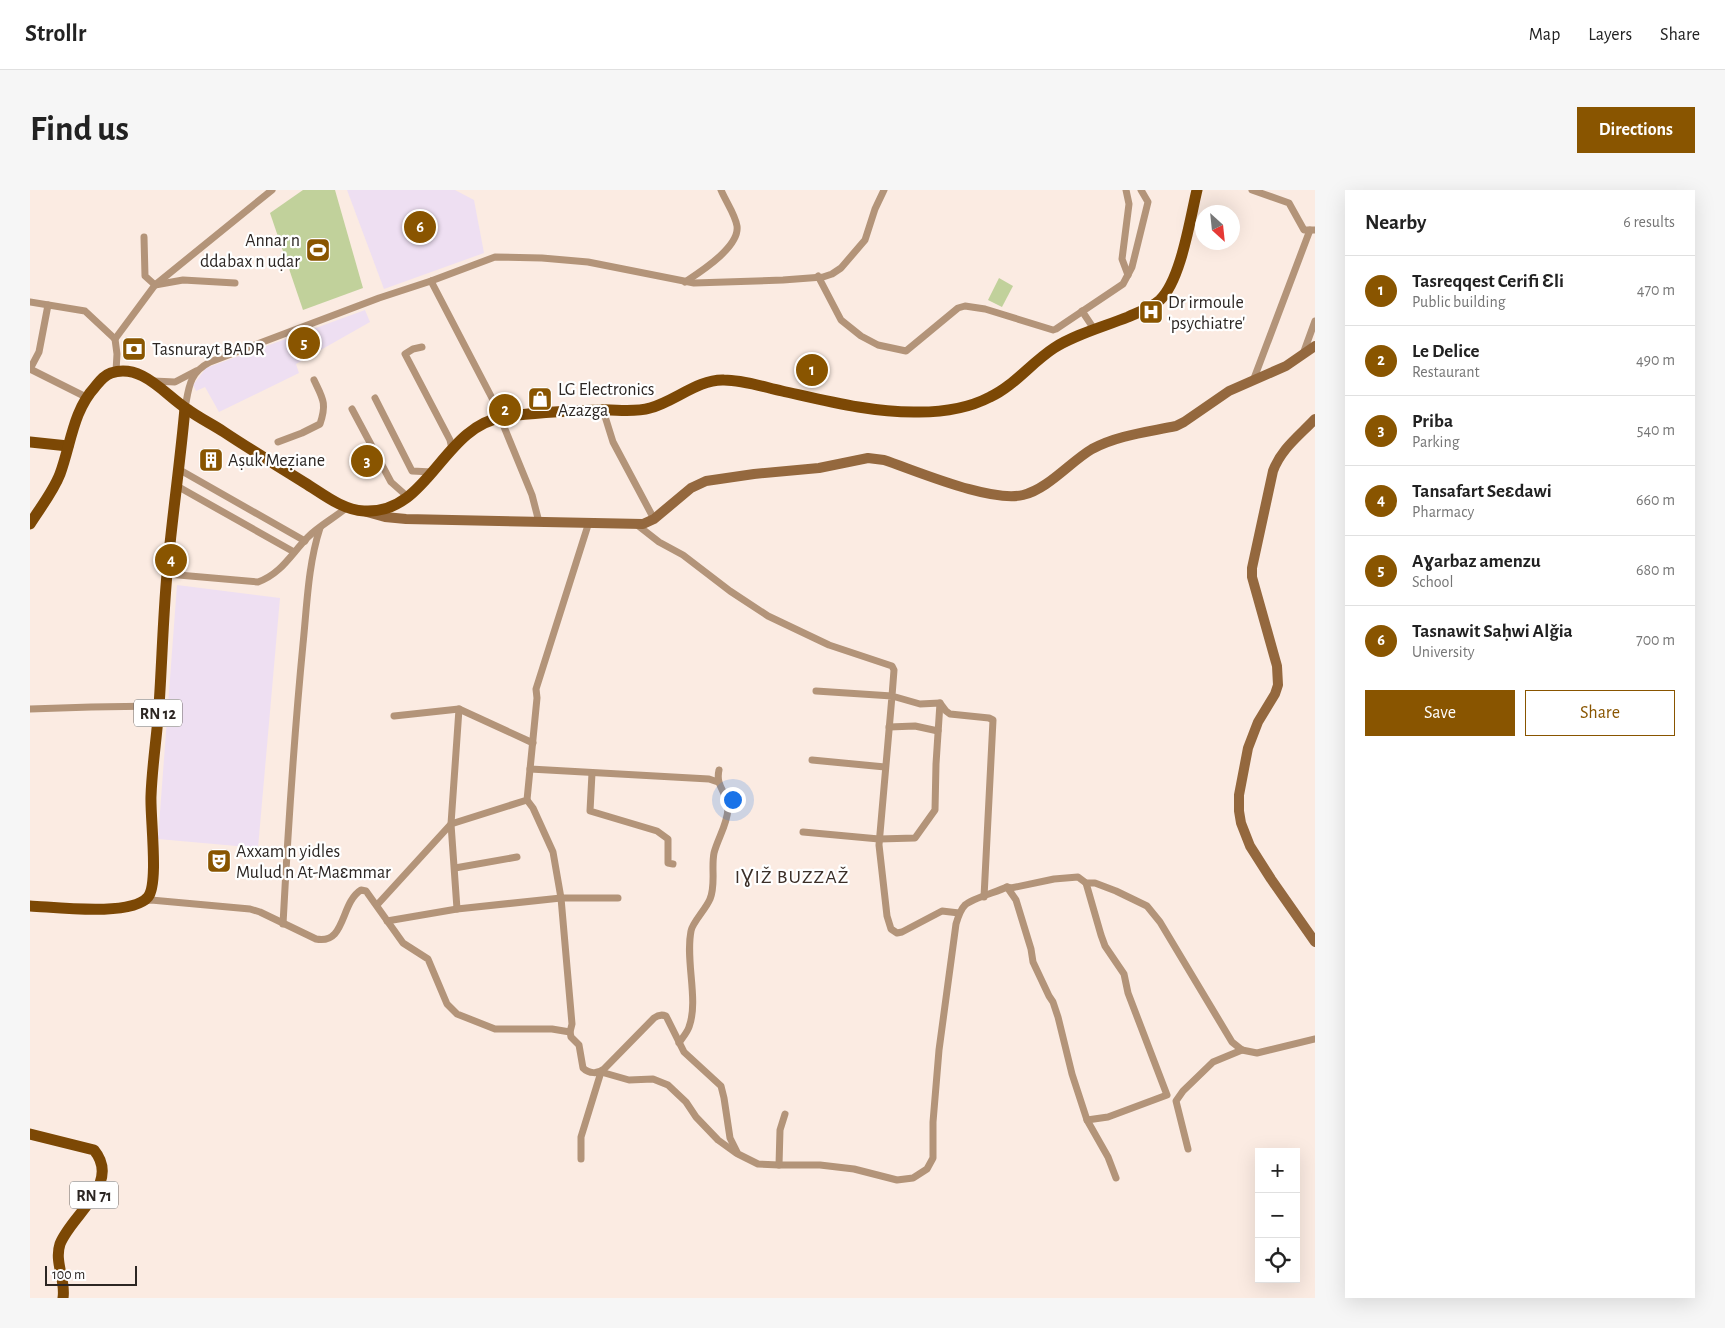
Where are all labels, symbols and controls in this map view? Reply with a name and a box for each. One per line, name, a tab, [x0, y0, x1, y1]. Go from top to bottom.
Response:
text: Strollr	[25, 22, 86, 46]
text: Map	[1529, 26, 1560, 44]
text: Layers	[1588, 26, 1632, 44]
text: Share	[1660, 26, 1700, 44]
button: Directions	[1577, 107, 1695, 153]
text: Find us	[30, 112, 129, 147]
north arrow	[1195, 205, 1240, 250]
pin: 6	[404, 208, 436, 246]
text: Nearby	[1365, 212, 1426, 233]
text: 6 results	[1623, 214, 1675, 230]
place label: Annar n ddabax n uḍar	[200, 232, 300, 271]
sports icon: Annar n ddabax n uḍar	[305, 237, 331, 263]
text: Tasreqqest Cerifi Ɛli	[1412, 272, 1564, 291]
text: 1	[1378, 282, 1384, 298]
text: 470 m	[1637, 282, 1675, 298]
place label: Dr irmoule 'psychiatre'	[1168, 294, 1245, 333]
text: Public building	[1412, 294, 1506, 310]
hospital icon: Dr irmoule 'psychiatre'	[1138, 299, 1164, 325]
pin: 5	[288, 324, 320, 362]
bank icon: Tasnurayt BADR	[121, 336, 147, 362]
place label: Tasnurayt BADR	[152, 341, 265, 359]
text: Le Delice	[1412, 342, 1479, 361]
pin: 1	[796, 351, 828, 389]
text: 2	[1377, 352, 1385, 368]
text: 490 m	[1636, 352, 1675, 368]
text: Restaurant	[1412, 364, 1480, 380]
place label: LG Electronics Azazga	[558, 381, 654, 420]
shop icon: LG Electronics Azazga	[527, 386, 553, 412]
pin: 2	[489, 391, 521, 429]
text: Priba	[1412, 412, 1453, 431]
text: 3	[1378, 422, 1384, 438]
text: 540 m	[1637, 422, 1675, 438]
text: Parking	[1412, 434, 1460, 450]
pin: 3	[351, 442, 383, 480]
building icon: Aṣuk Meẓiane	[198, 447, 224, 473]
place label: Aṣuk Meẓiane	[228, 452, 325, 470]
text: Tansafart Seɛdawi	[1412, 482, 1552, 501]
text: 4	[1377, 492, 1385, 508]
text: 660 m	[1636, 492, 1675, 508]
text: Pharmacy	[1412, 504, 1474, 520]
pin: 4	[155, 541, 187, 579]
text: Aɣarbaz amenzu	[1412, 552, 1541, 571]
text: 5	[1378, 562, 1384, 578]
text: 680 m	[1636, 562, 1675, 578]
text: School	[1412, 574, 1453, 590]
text: Tasnawit Saḥwi Alǧia	[1412, 622, 1573, 641]
text: 6	[1377, 632, 1385, 648]
text: 700 m	[1636, 632, 1675, 648]
text: University	[1412, 644, 1475, 660]
button: Save	[1365, 690, 1515, 736]
button: Share	[1525, 690, 1675, 736]
road number: RN 12	[134, 699, 182, 726]
your location	[720, 787, 746, 813]
place label: Axxam n yidles Mulud n At-Maɛmmar	[236, 843, 391, 882]
theatre icon: Axxam n yidles Mulud n At-Maɛmmar	[206, 848, 232, 874]
district label: IƔIŽ BUZZAŽ	[735, 866, 849, 887]
map controls	[1255, 1148, 1300, 1283]
button: +	[1255, 1148, 1300, 1193]
road number: RN 71	[70, 1182, 118, 1208]
button: −	[1255, 1193, 1300, 1238]
button: locate	[1255, 1238, 1300, 1283]
scale bar	[45, 1263, 138, 1286]
text: 100 m	[52, 1268, 85, 1282]

